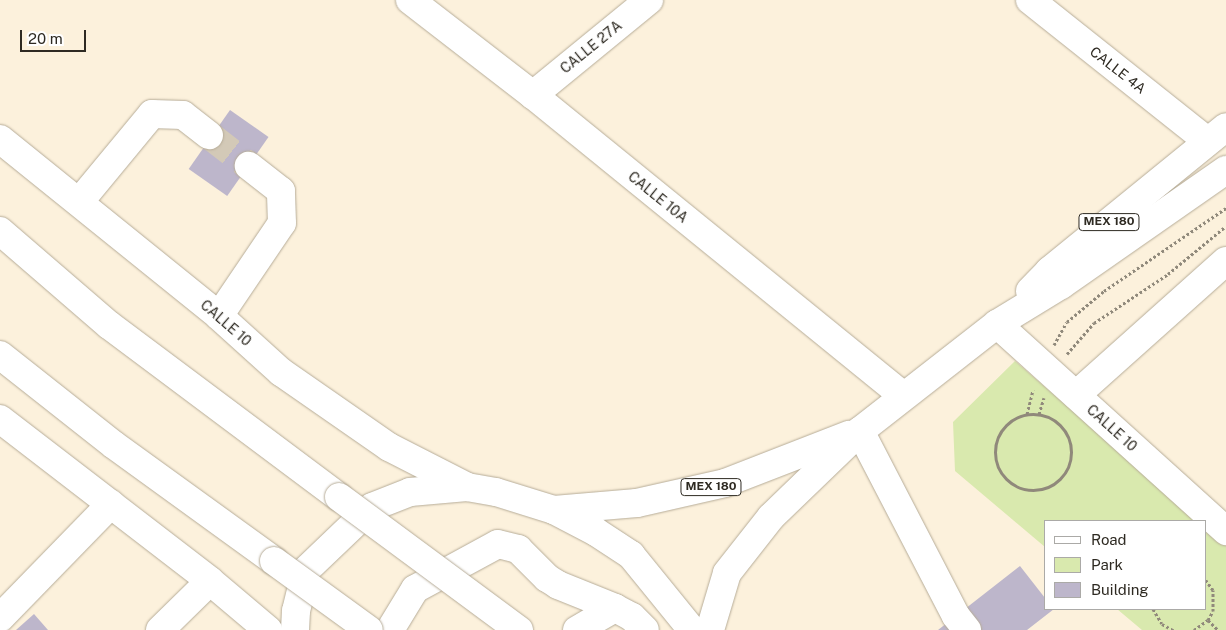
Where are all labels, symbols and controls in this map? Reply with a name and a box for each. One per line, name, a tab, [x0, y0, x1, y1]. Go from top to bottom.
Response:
street label: CALLE 27A	[557, 17, 625, 77]
scale bar	[22, 20, 89, 52]
text: 20 m	[28, 30, 63, 47]
street label: CALLE 4A	[1087, 43, 1149, 97]
street label: CALLE 10A	[625, 168, 691, 226]
road number: MEX 180	[1078, 212, 1140, 232]
street label: CALLE 10	[197, 296, 255, 350]
street label: CALLE 10	[1083, 401, 1141, 455]
road number: MEX 180	[680, 478, 742, 497]
legend	[1044, 520, 1206, 610]
text: Road	[1091, 531, 1127, 548]
text: Park	[1091, 556, 1123, 573]
text: Building	[1091, 581, 1149, 598]

